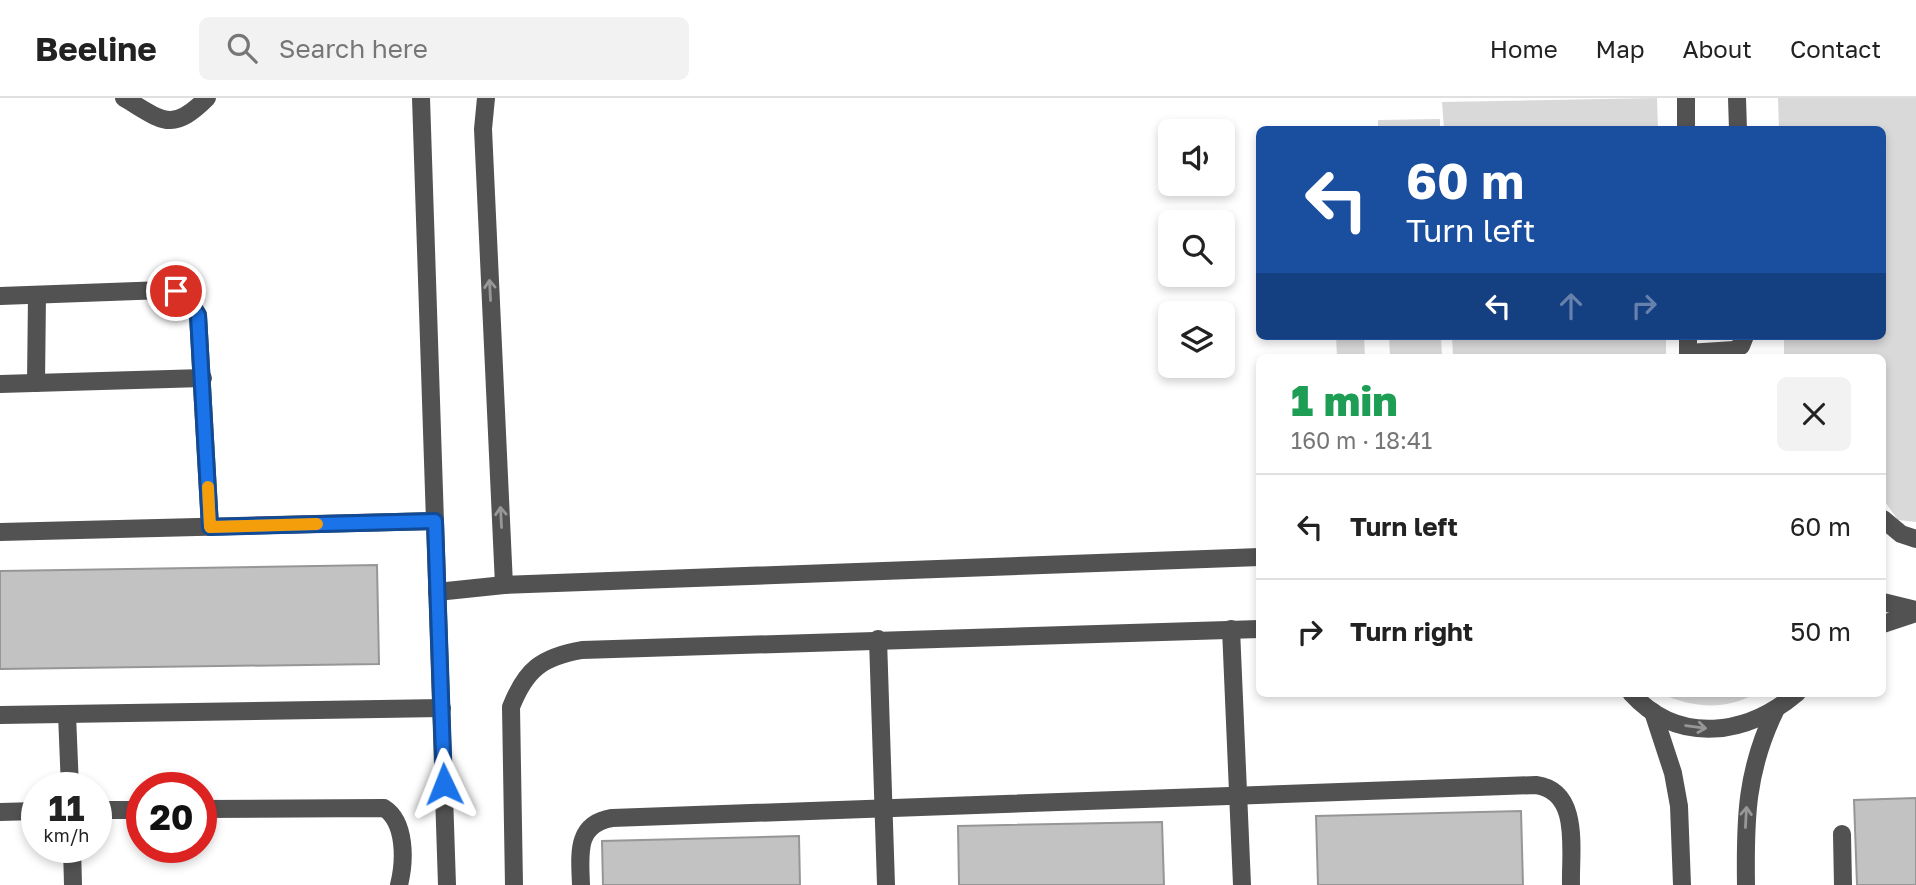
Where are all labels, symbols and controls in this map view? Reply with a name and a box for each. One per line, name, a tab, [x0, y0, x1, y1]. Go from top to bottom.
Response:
search box	[199, 17, 689, 80]
text: Beeline	[35, 29, 157, 68]
icon: search	[223, 29, 261, 67]
text: Search here	[279, 33, 428, 64]
text: Home	[1490, 34, 1558, 63]
text: Map	[1596, 34, 1645, 63]
text: About	[1683, 34, 1752, 63]
text: Contact	[1790, 34, 1881, 63]
map controls	[1158, 119, 1235, 378]
button: sound	[1158, 119, 1235, 196]
text: 60 m	[1406, 151, 1524, 210]
icon: left	[1291, 154, 1382, 245]
button: search	[1158, 210, 1235, 287]
text: Turn left	[1406, 211, 1535, 249]
pin	[146, 261, 206, 321]
icon: arrive	[157, 272, 195, 310]
one-way arrow	[484, 279, 497, 302]
icon: left	[1479, 287, 1517, 325]
icon: ahead	[1552, 287, 1590, 325]
icon: right	[1625, 287, 1663, 325]
button: layers	[1158, 301, 1235, 378]
text: 1 min	[1291, 375, 1398, 425]
button: close	[1777, 377, 1851, 451]
text: 160 m · 18:41	[1291, 426, 1432, 454]
one-way arrow	[494, 506, 507, 529]
icon: left	[1291, 508, 1329, 546]
text: Turn left	[1350, 511, 1458, 542]
text: 60 m	[1790, 511, 1851, 542]
icon: right	[1291, 613, 1329, 651]
text: Turn right	[1350, 616, 1473, 647]
text: 50 m	[1790, 616, 1851, 647]
one-way arrow	[1684, 720, 1707, 733]
position arrow	[407, 747, 481, 821]
speed limit sign: 20	[126, 772, 217, 863]
text: 11	[48, 787, 85, 829]
one-way arrow	[1740, 806, 1753, 829]
text: km/h	[44, 824, 89, 846]

